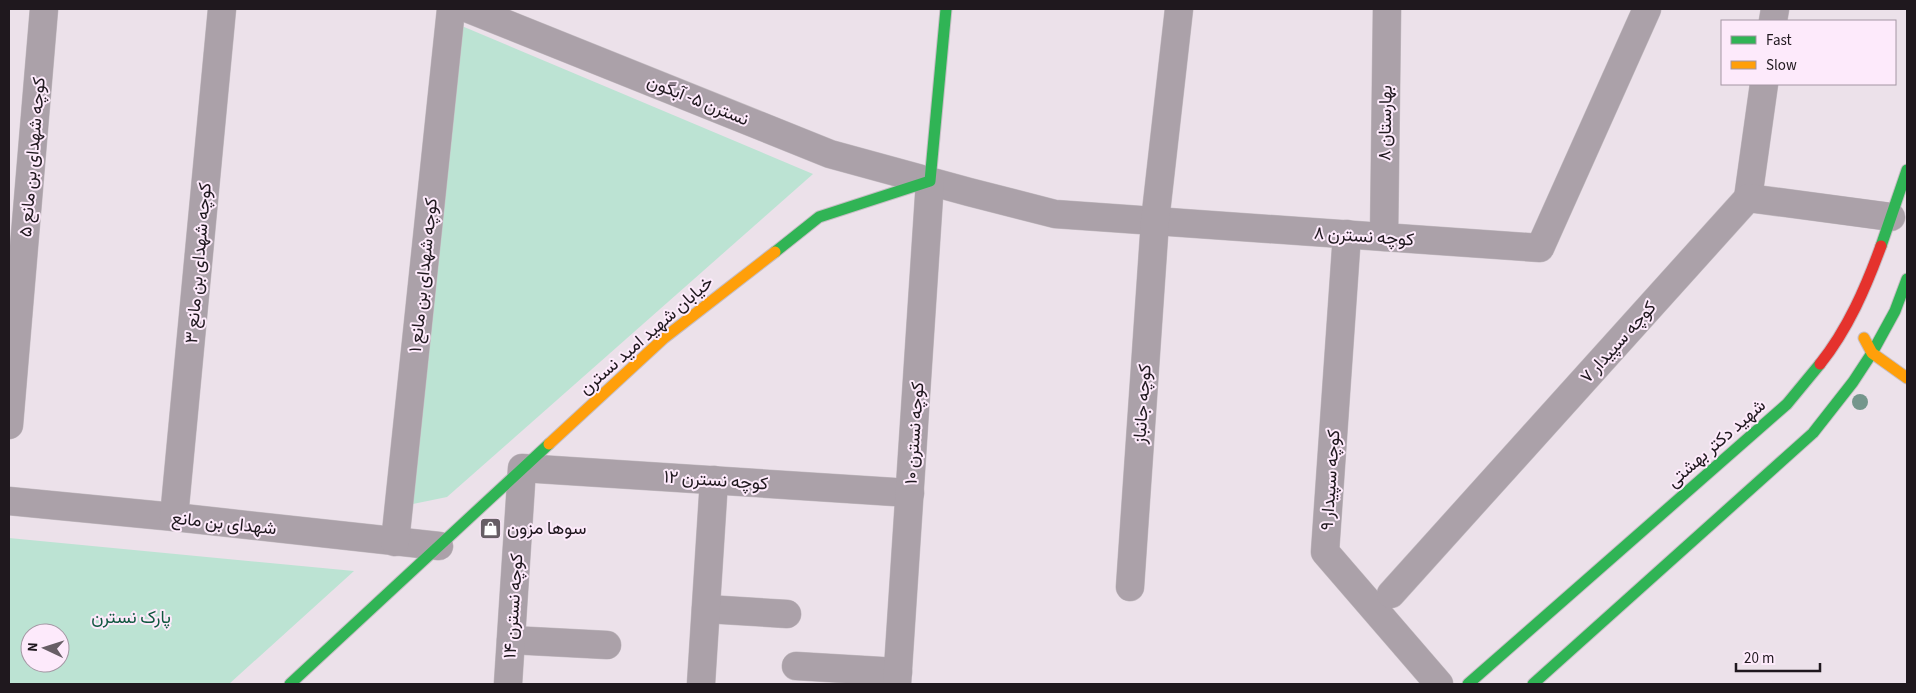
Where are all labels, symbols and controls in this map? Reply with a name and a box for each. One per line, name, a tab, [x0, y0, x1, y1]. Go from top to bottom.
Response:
legend	[1721, 20, 1896, 85]
text: Fast	[1766, 30, 1792, 51]
text: Slow	[1766, 55, 1797, 76]
street label: نسترن ۵- آبگون	[643, 69, 752, 132]
street label: کوچه شهدای بن مانع ۵	[13, 76, 52, 238]
street label: بهارستان ۸	[1372, 85, 1399, 161]
street label: کوچه شهدای بن مانع ۳	[179, 181, 218, 345]
street label: کوچه شهدای بن مانع ۱	[403, 197, 444, 354]
street label: کوچه نسترن ۸	[1313, 221, 1415, 252]
street label: خیابان شهید امید نسترن	[574, 270, 719, 401]
street label: کوچه سپیدار ۷	[1575, 296, 1662, 389]
street label: کوچه جانباز	[1127, 363, 1158, 446]
street label: کوچه نسترن ۱۰	[898, 381, 931, 485]
street label: شهید دکتر بهشتی	[1661, 393, 1771, 493]
street label: کوچه سپیدار ۹	[1315, 429, 1346, 531]
street label: کوچه نسترن ۱۲	[663, 464, 769, 497]
street label: شهدای بن مانع	[170, 506, 278, 541]
shop icon: سوها مزون	[479, 516, 503, 540]
place label: سوها مزون	[507, 516, 587, 541]
street label: کوچه نسترن ۱۴	[497, 553, 530, 660]
park label: پارک نسترن	[91, 605, 171, 630]
north arrow	[20, 623, 70, 673]
scale bar	[1736, 640, 1820, 672]
text: N	[23, 642, 43, 653]
text: 20 m	[1744, 648, 1774, 669]

